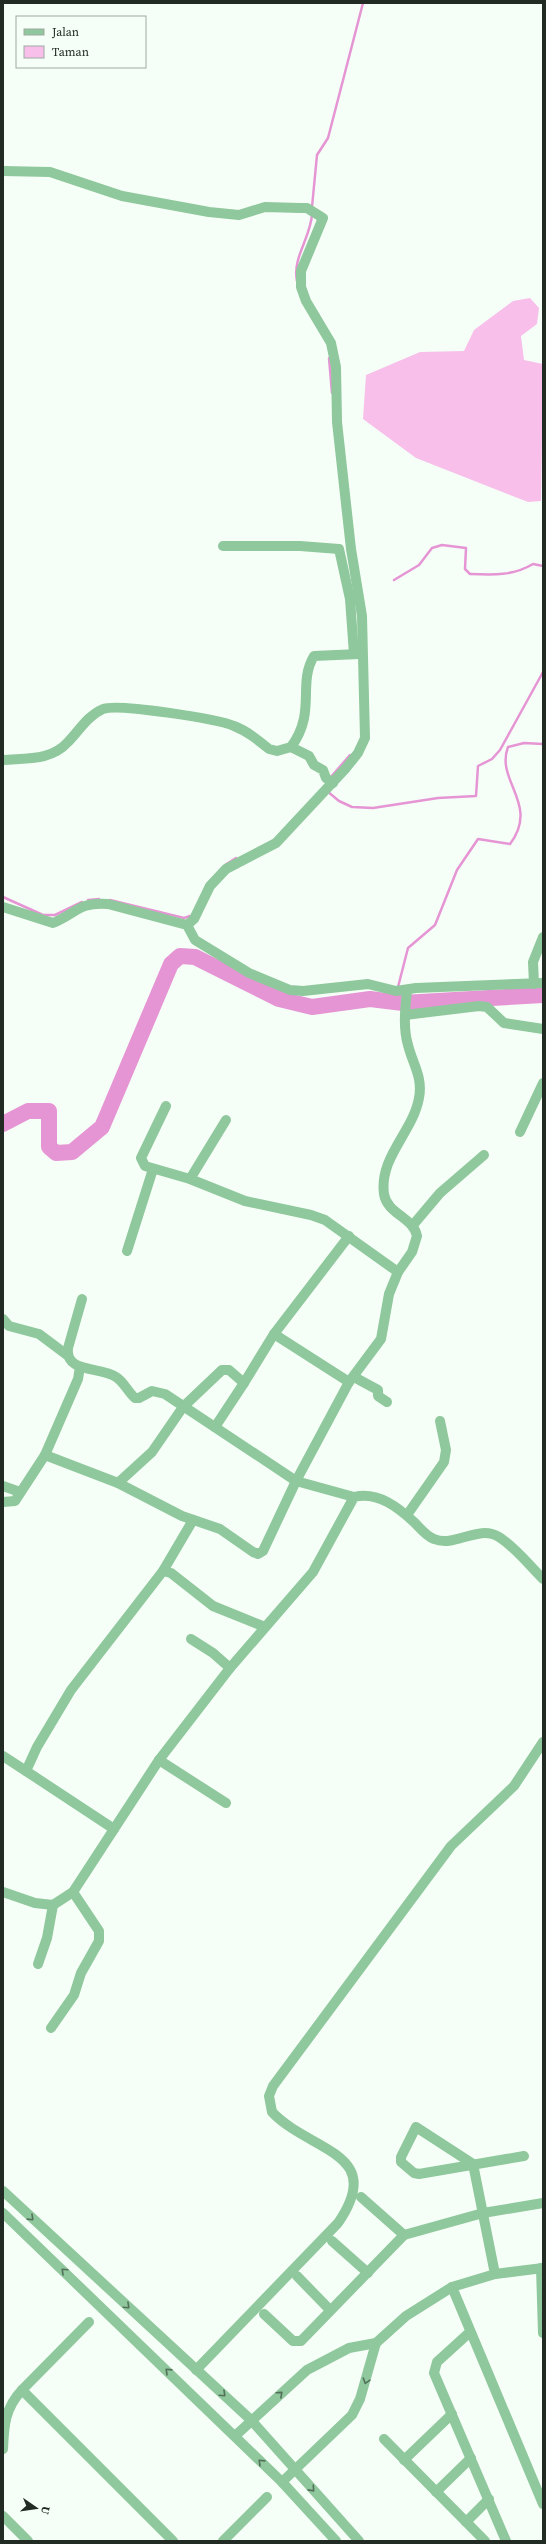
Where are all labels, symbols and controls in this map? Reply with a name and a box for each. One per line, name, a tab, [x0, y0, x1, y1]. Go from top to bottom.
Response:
legend	[16, 16, 146, 68]
text: Jalan	[51, 24, 79, 40]
text: Taman	[52, 44, 89, 60]
one-way arrow	[26, 2213, 34, 2221]
one-way arrow	[61, 2268, 69, 2276]
one-way arrow	[122, 2301, 130, 2309]
one-way arrow	[165, 2368, 173, 2376]
one-way arrow	[362, 2377, 371, 2384]
one-way arrow	[218, 2389, 226, 2397]
one-way arrow	[275, 2392, 283, 2399]
one-way arrow	[258, 2459, 266, 2467]
one-way arrow	[307, 2484, 314, 2492]
north arrow	[16, 2488, 56, 2528]
text: U	[37, 2505, 53, 2516]

